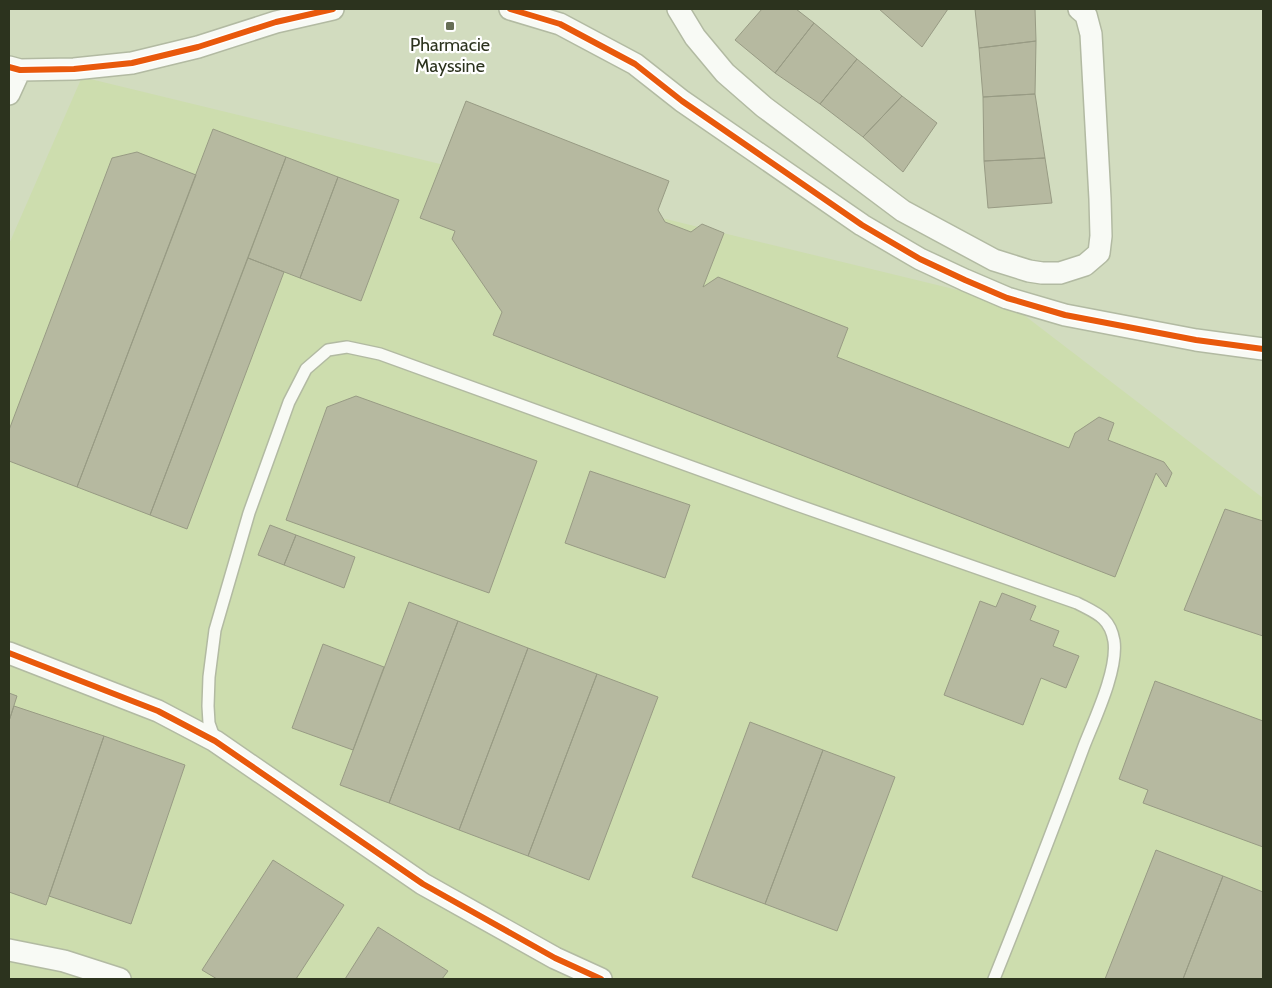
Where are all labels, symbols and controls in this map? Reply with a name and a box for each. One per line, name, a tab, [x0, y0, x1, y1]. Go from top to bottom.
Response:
marker: Pharmacie Mayssine	[444, 20, 456, 32]
place label: Pharmacie Mayssine	[410, 34, 490, 77]

